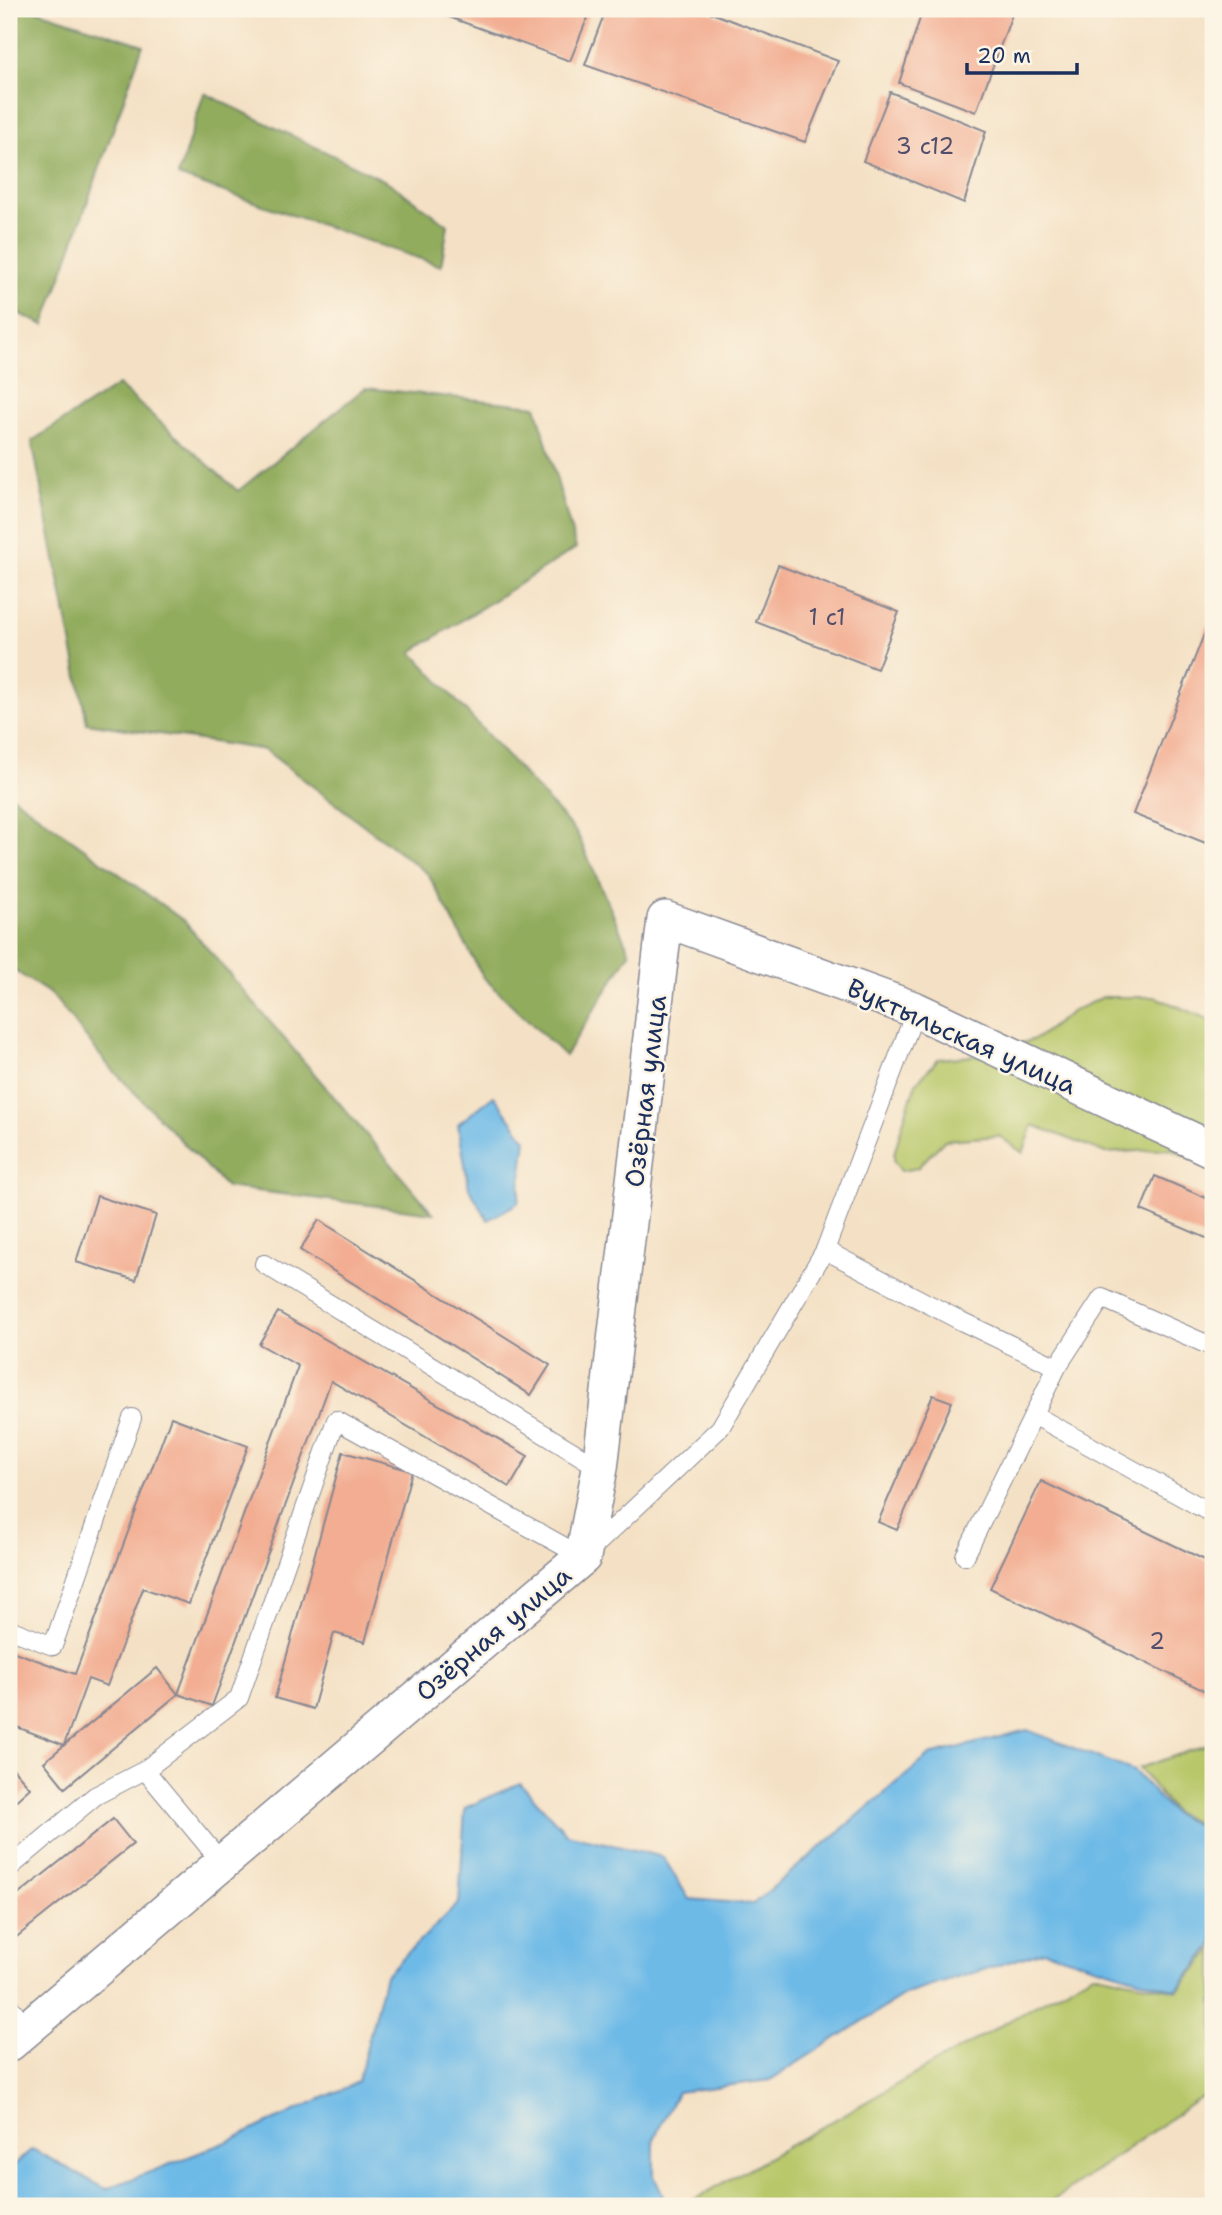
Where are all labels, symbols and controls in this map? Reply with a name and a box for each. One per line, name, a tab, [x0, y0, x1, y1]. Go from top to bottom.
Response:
scale bar	[967, 32, 1077, 76]
text: 20 m	[977, 42, 1031, 70]
house number: 3 с12	[896, 131, 954, 161]
house number: 1 с1	[808, 602, 846, 632]
street label: Вуктыльская улица	[842, 970, 1082, 1102]
street label: Озёрная улица	[616, 993, 674, 1189]
street label: Озёрная улица	[408, 1557, 578, 1709]
house number: 2	[1149, 1626, 1165, 1656]

